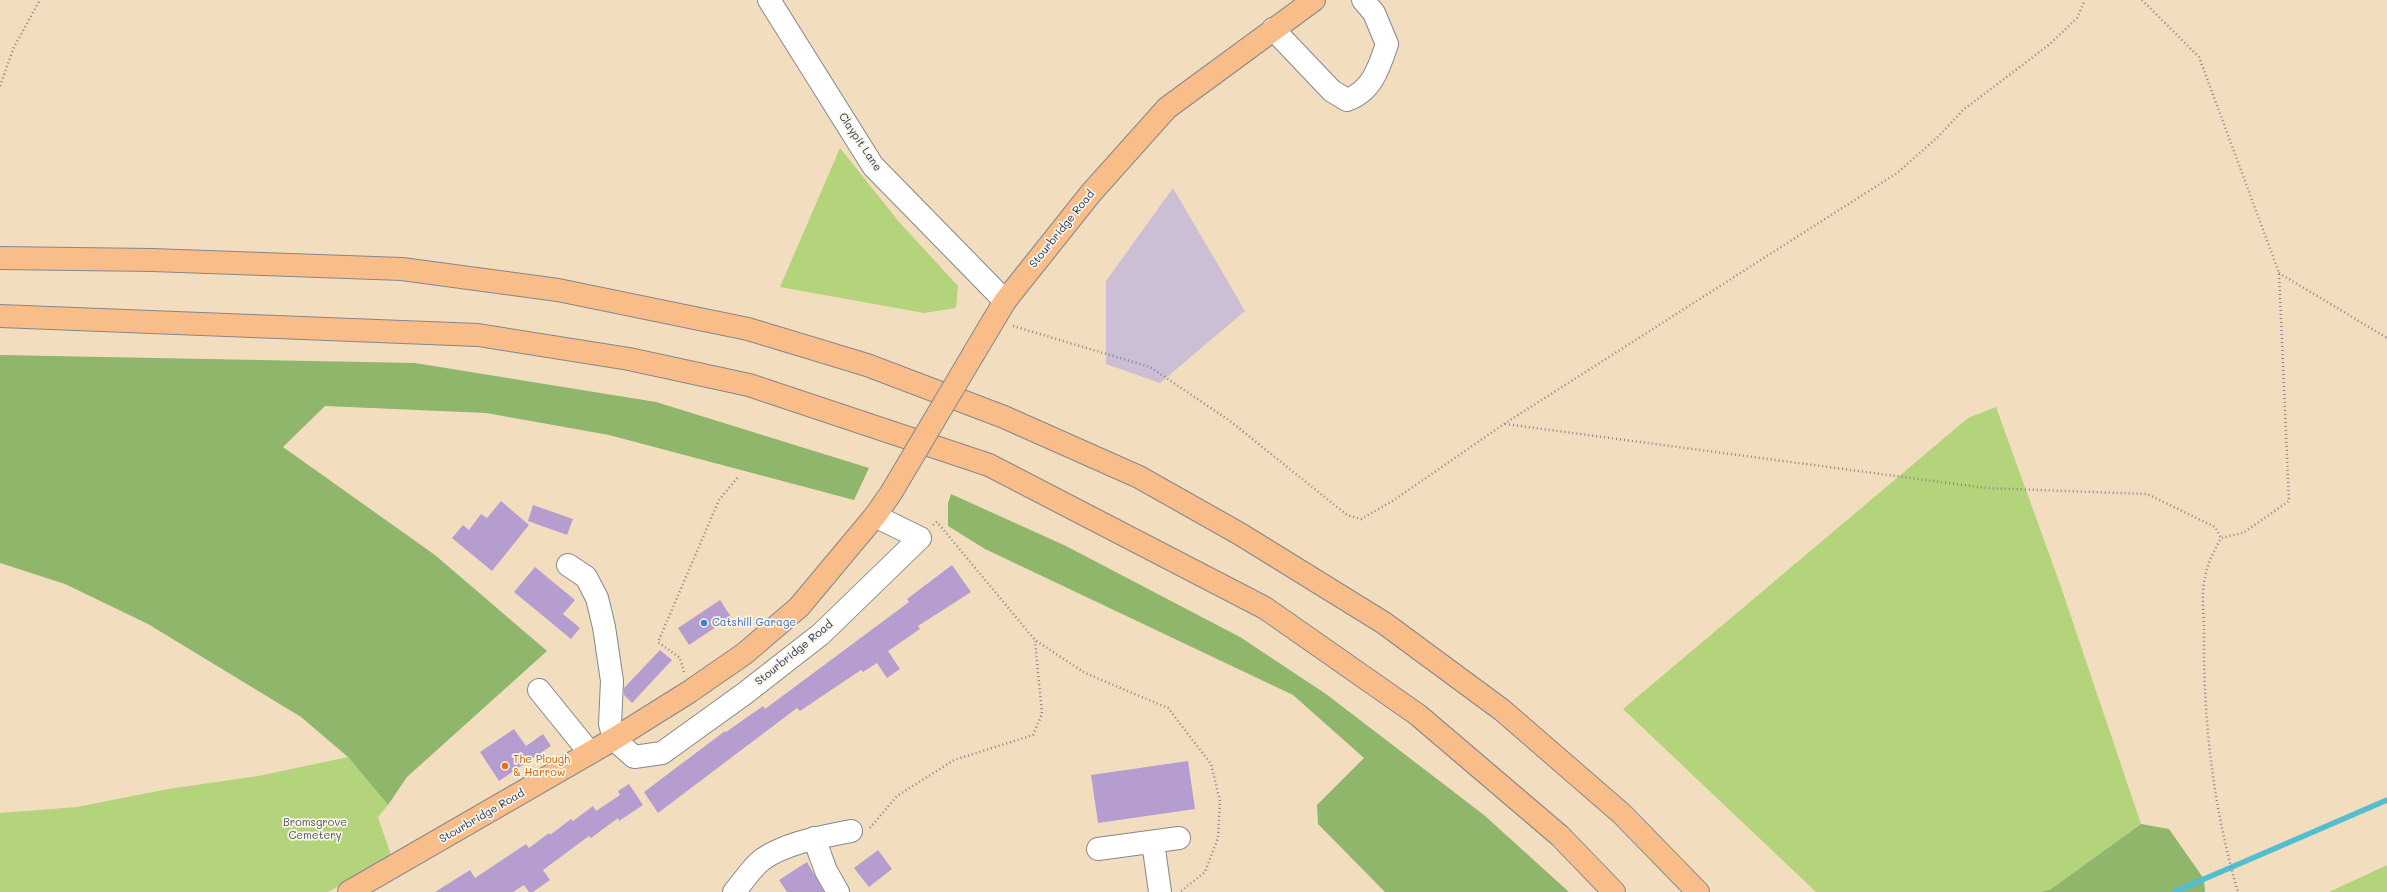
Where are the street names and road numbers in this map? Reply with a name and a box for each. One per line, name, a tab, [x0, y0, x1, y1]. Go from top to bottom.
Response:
street label: Claypit Lane	[836, 110, 884, 174]
street label: Stourbridge Road	[1027, 188, 1097, 270]
street label: Stourbridge Road	[753, 618, 835, 688]
street label: Stourbridge Road	[437, 786, 527, 846]

